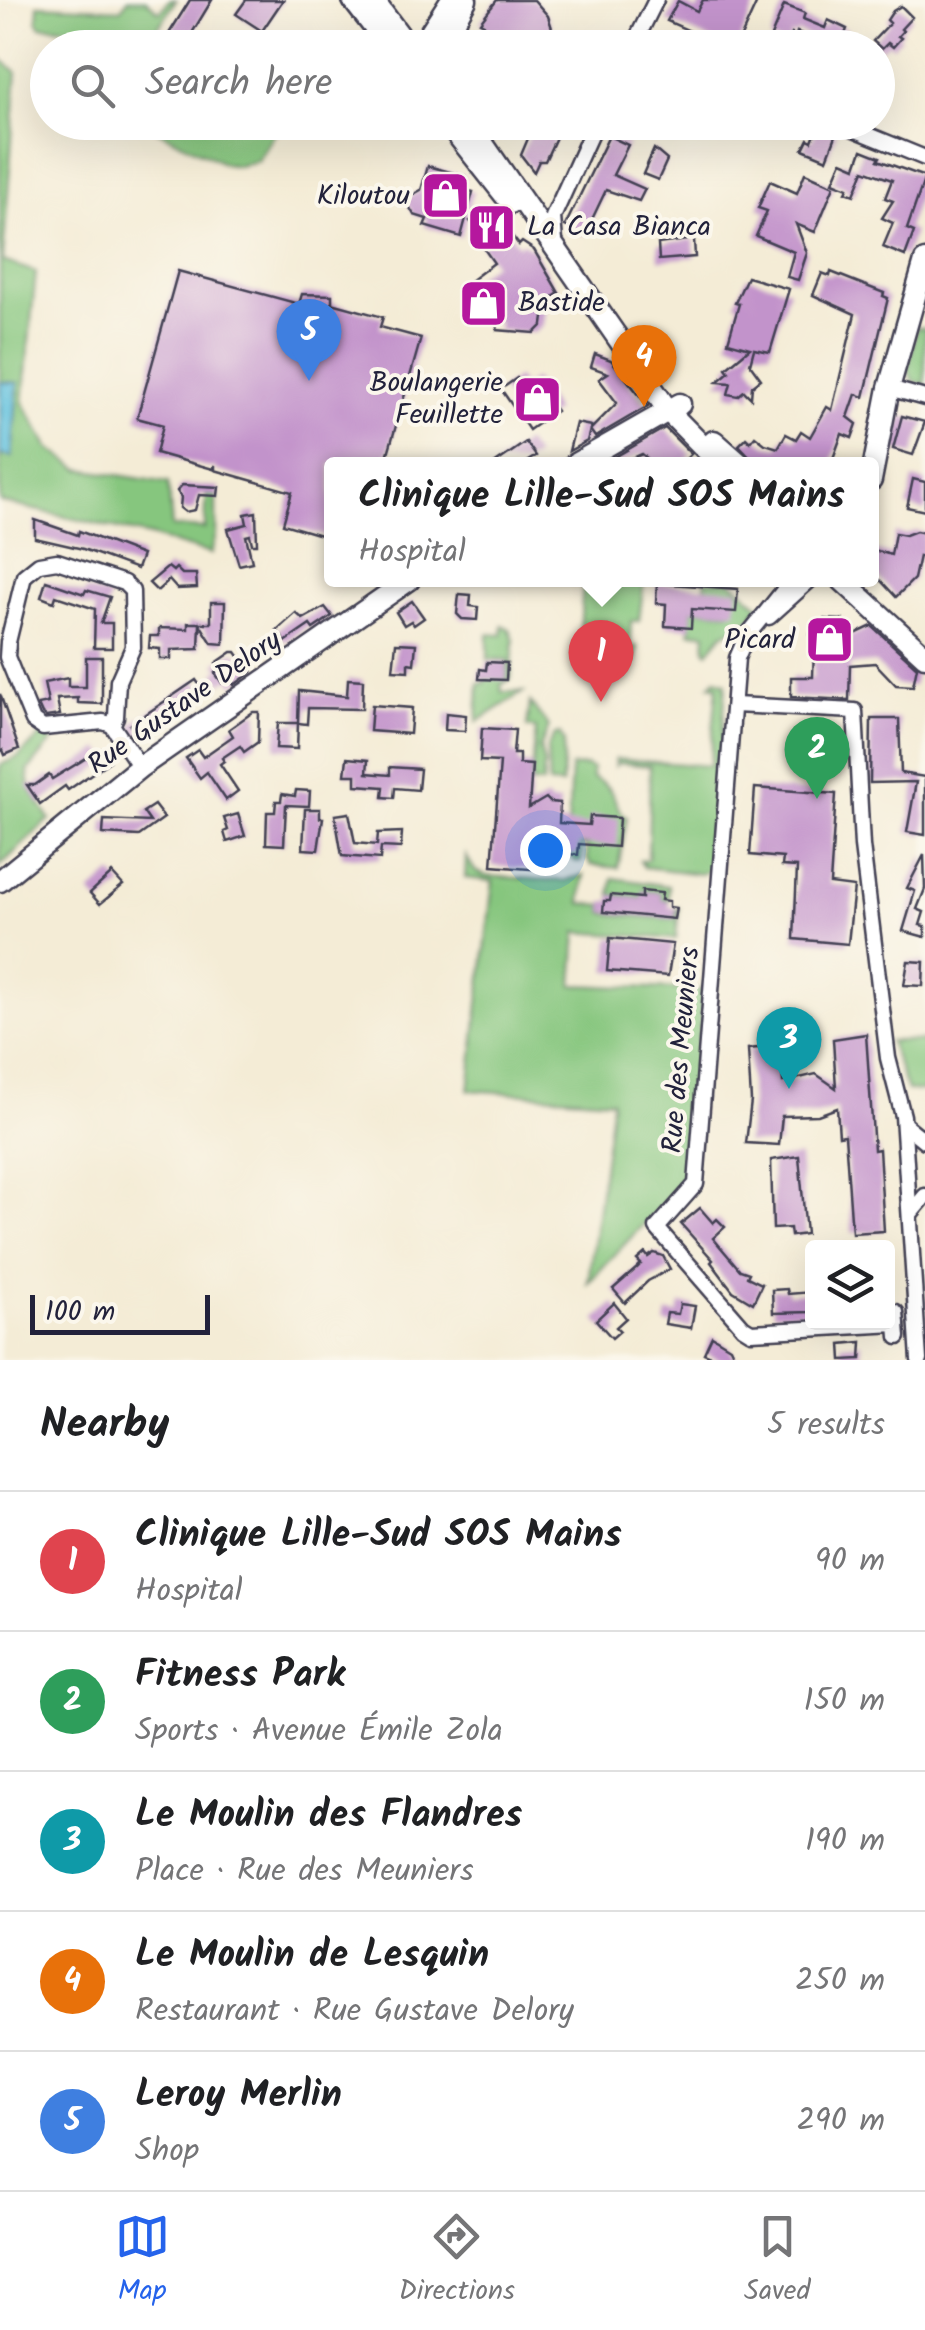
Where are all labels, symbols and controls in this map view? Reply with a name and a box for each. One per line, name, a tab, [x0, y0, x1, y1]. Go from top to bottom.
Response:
search box	[30, 30, 895, 140]
text: Search here	[145, 55, 332, 115]
icon: search	[65, 58, 120, 113]
shop icon: Kiloutou	[419, 170, 471, 222]
place label: Kiloutou	[317, 174, 410, 219]
restaurant icon: La Casa Bianca	[466, 201, 518, 253]
place label: La Casa Bianca	[527, 205, 711, 250]
shop icon: Bastide	[457, 277, 509, 329]
place label: Bastide	[518, 281, 605, 326]
pin: 5	[276, 298, 342, 381]
pin: 4	[612, 324, 676, 407]
place label: Boulangerie Feuillette	[370, 361, 503, 438]
shop icon: Boulangerie Feuillette	[512, 373, 564, 425]
popup	[324, 457, 879, 587]
text: Clinique Lille-Sud SOS Mains	[358, 467, 845, 527]
text: Hospital	[358, 527, 466, 578]
shop icon: Picard	[804, 614, 856, 666]
place label: Picard	[724, 618, 796, 663]
street label: Rue Gustave Delory	[79, 619, 292, 787]
pin: 1	[568, 620, 634, 702]
pin: 2	[784, 716, 850, 799]
your location	[520, 825, 571, 876]
street label: Rue des Meuniers	[651, 945, 713, 1155]
pin: 3	[756, 1006, 822, 1089]
map controls	[805, 1240, 895, 1330]
button: layers	[805, 1240, 895, 1330]
scale bar	[30, 1290, 210, 1334]
text: 100 m	[45, 1290, 115, 1335]
text: Nearby	[40, 1392, 169, 1459]
text: 5 results	[767, 1400, 885, 1451]
text: Clinique Lille-Sud SOS Mains	[135, 1506, 622, 1566]
text: 1	[68, 1536, 77, 1587]
text: 90 m	[815, 1536, 885, 1587]
text: Hospital	[135, 1566, 243, 1617]
text: Fitness Park	[135, 1646, 345, 1706]
text: 2	[63, 1676, 82, 1727]
text: 150 m	[803, 1676, 885, 1727]
text: Sports · Avenue Émile Zola	[135, 1706, 503, 1757]
text: Le Moulin des Flandres	[135, 1786, 522, 1846]
text: 3	[64, 1816, 81, 1867]
text: 190 m	[805, 1816, 885, 1867]
text: Place · Rue des Meuniers	[135, 1846, 474, 1897]
text: Le Moulin de Lesquin	[135, 1926, 489, 1986]
text: 4	[64, 1956, 81, 2007]
text: 250 m	[795, 1956, 885, 2007]
text: Restaurant · Rue Gustave Delory	[135, 1986, 574, 2037]
text: Leroy Merlin	[135, 2066, 342, 2126]
text: 5	[64, 2096, 81, 2147]
text: 290 m	[796, 2096, 885, 2147]
text: Shop	[135, 2126, 199, 2177]
tab: Map	[115, 2209, 170, 2314]
tab: Directions	[399, 2209, 515, 2314]
tab: Saved	[744, 2209, 810, 2314]

